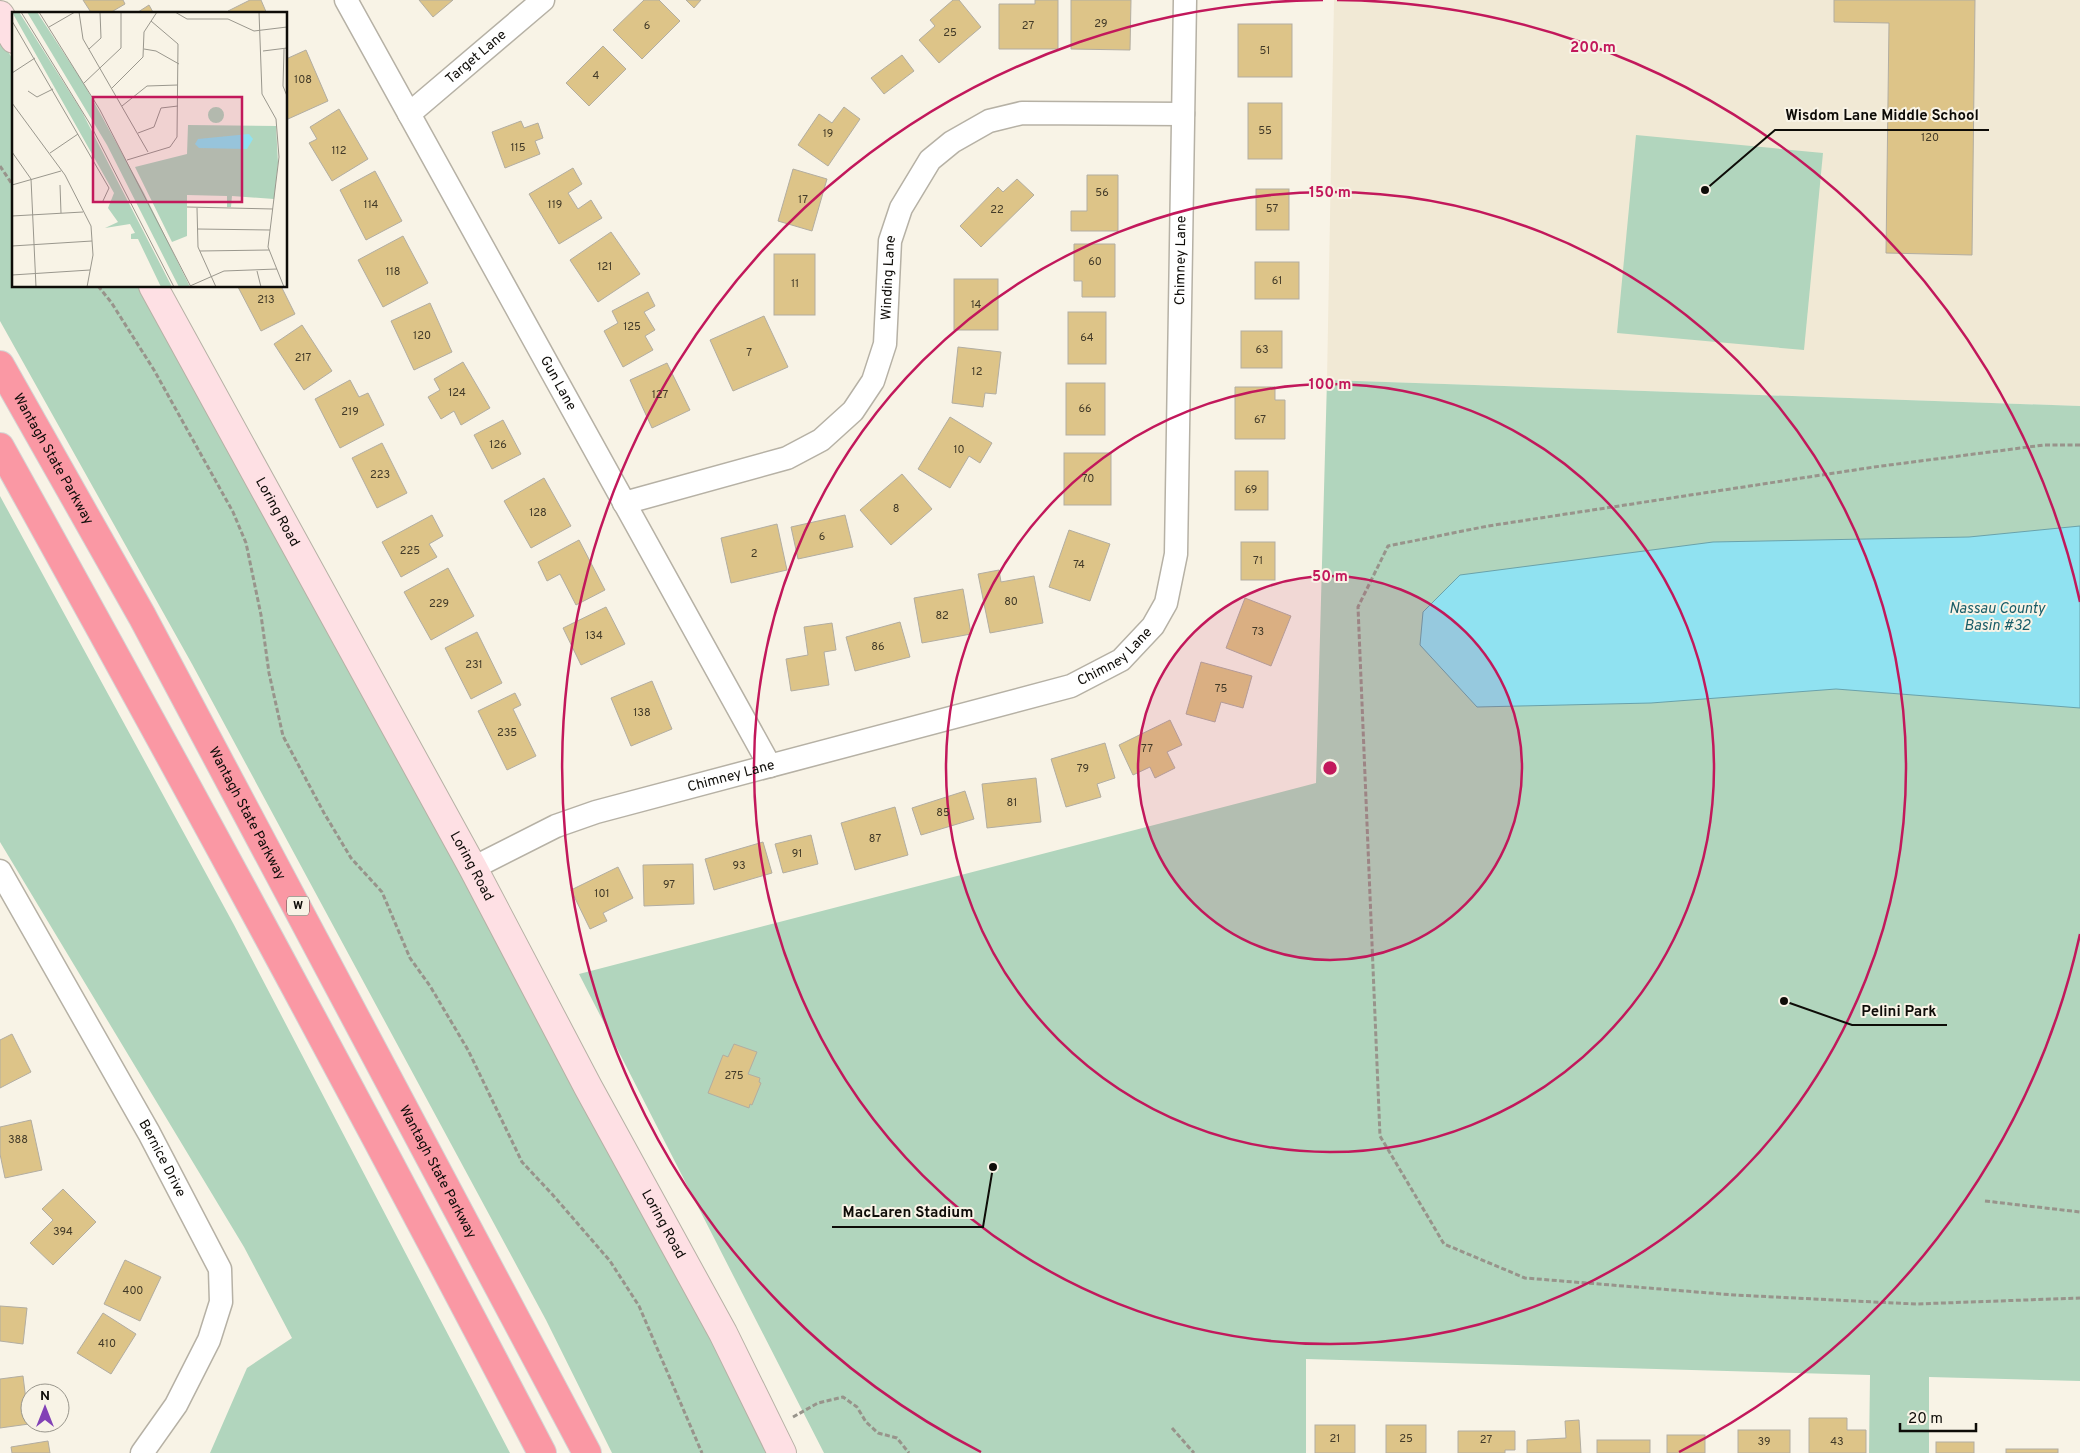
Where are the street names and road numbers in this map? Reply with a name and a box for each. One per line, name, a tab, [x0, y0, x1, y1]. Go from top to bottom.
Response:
street label: Target Lane	[442, 26, 510, 88]
street label: Chimney Lane	[1172, 215, 1190, 305]
street label: Winding Lane	[878, 233, 900, 321]
street label: Gun Lane	[536, 353, 580, 413]
street label: Wantagh State Parkway	[9, 390, 97, 528]
street label: Loring Road	[251, 475, 303, 550]
street label: Chimney Lane	[1074, 624, 1156, 690]
street label: Wantagh State Parkway	[205, 744, 289, 883]
street label: Chimney Lane	[685, 756, 776, 796]
street label: Loring Road	[446, 829, 497, 904]
road number: W	[287, 896, 309, 916]
street label: Wantagh State Parkway	[395, 1102, 480, 1241]
street label: Bernice Drive	[135, 1117, 189, 1200]
street label: Loring Road	[637, 1187, 689, 1262]

